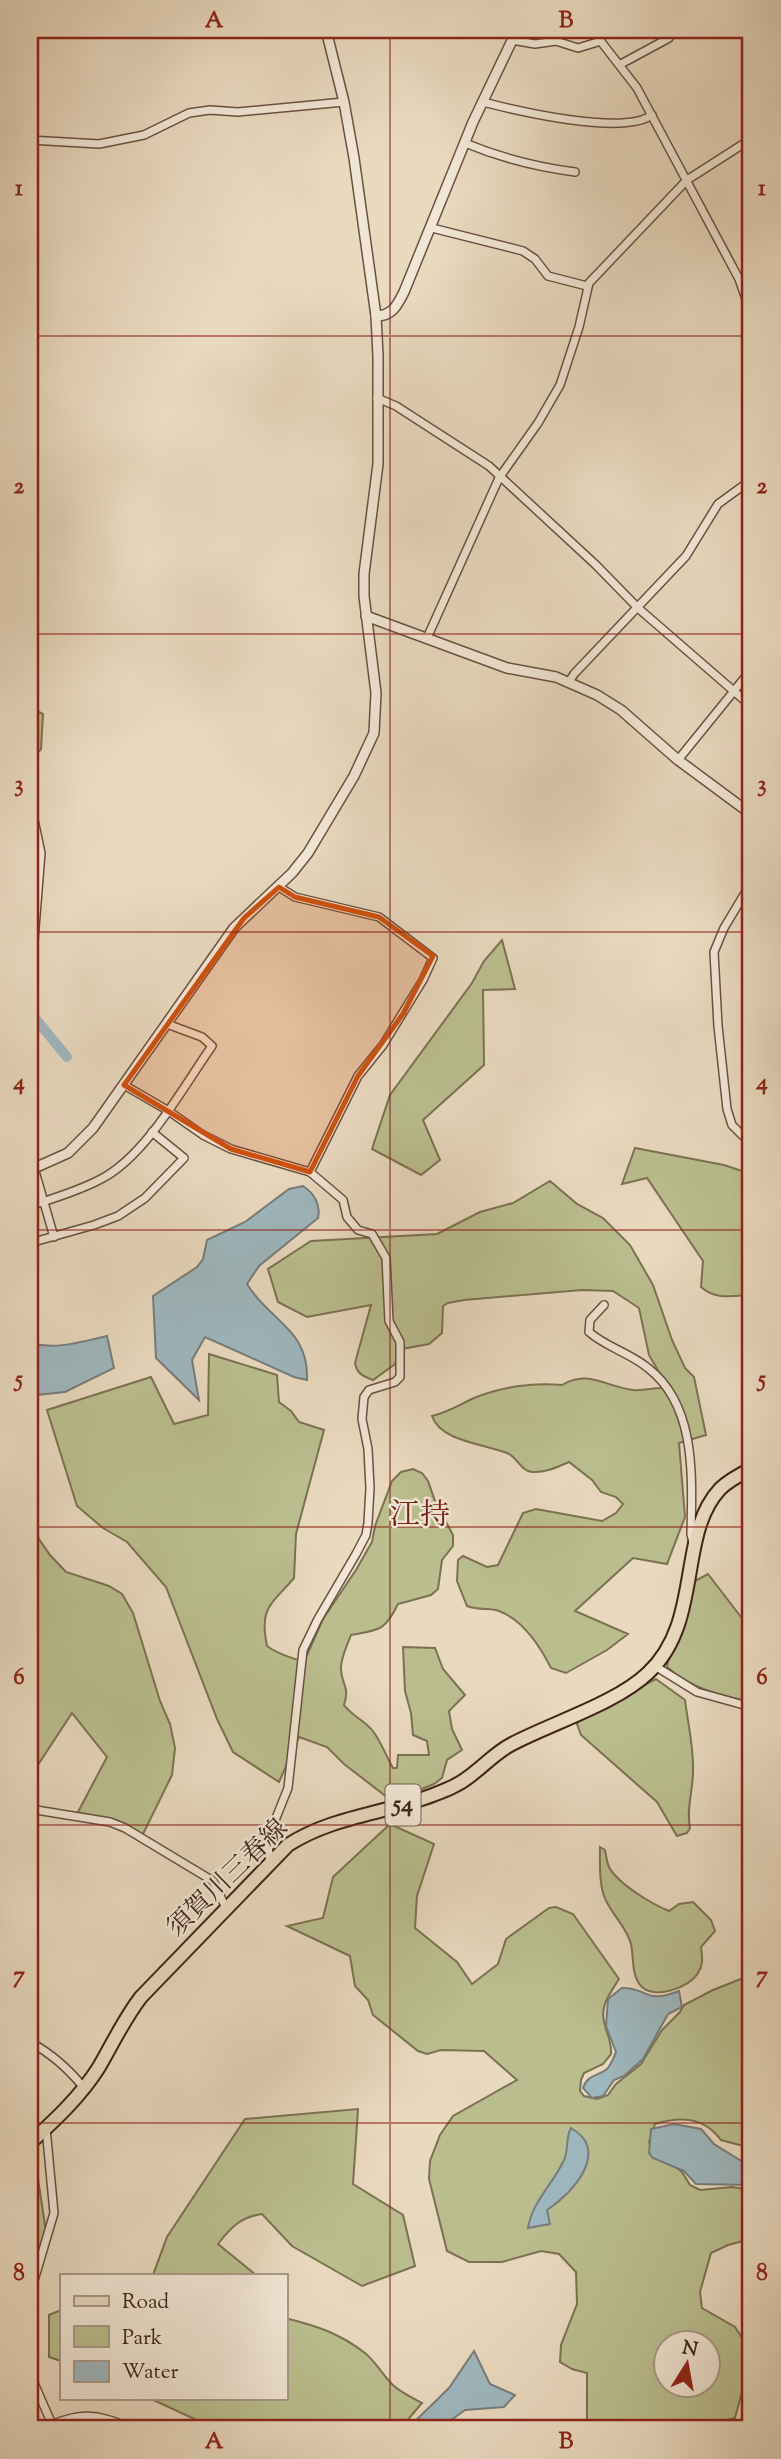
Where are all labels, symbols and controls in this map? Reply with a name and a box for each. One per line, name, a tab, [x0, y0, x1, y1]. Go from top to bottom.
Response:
text: A	[205, 5, 224, 38]
text: B	[559, 5, 574, 38]
text: 1	[15, 173, 23, 206]
text: 1	[758, 173, 766, 206]
text: 2	[14, 471, 25, 504]
text: 2	[757, 471, 768, 504]
text: 3	[14, 769, 24, 802]
text: 3	[757, 769, 767, 802]
text: 4	[12, 1067, 25, 1100]
text: 4	[755, 1067, 768, 1100]
text: 5	[13, 1364, 23, 1397]
text: 5	[756, 1364, 766, 1397]
district label: 江持	[390, 1495, 450, 1538]
text: 6	[13, 1662, 25, 1695]
text: 6	[756, 1662, 768, 1695]
road number: 54	[386, 1784, 420, 1826]
street label: 須賀川三春線	[159, 1812, 297, 1946]
text: 7	[13, 1960, 25, 1993]
text: 7	[756, 1960, 768, 1993]
text: 8	[13, 2258, 25, 2291]
text: 8	[756, 2258, 768, 2291]
legend	[60, 2274, 287, 2400]
text: Road	[122, 2288, 169, 2318]
text: Park	[122, 2324, 163, 2354]
north arrow	[652, 2330, 722, 2400]
text: N	[680, 2335, 700, 2364]
text: Water	[122, 2358, 179, 2388]
text: A	[205, 2426, 224, 2459]
text: B	[559, 2426, 574, 2459]

